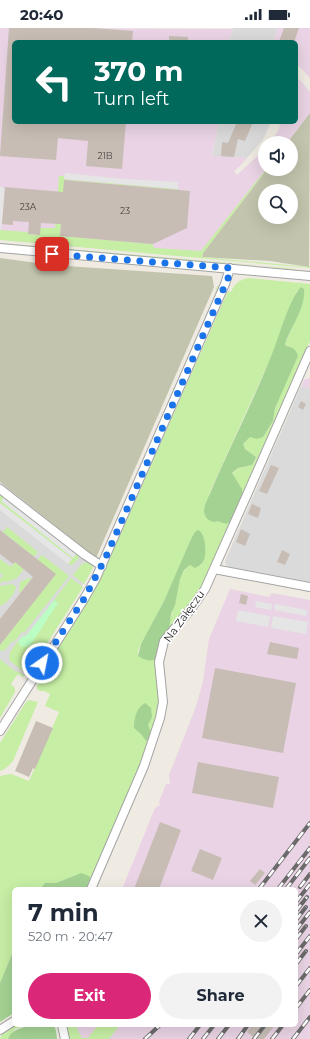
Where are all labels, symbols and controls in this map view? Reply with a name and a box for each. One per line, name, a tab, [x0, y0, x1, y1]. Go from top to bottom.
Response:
text: 20:40	[20, 5, 64, 24]
text: 370 m	[94, 54, 183, 88]
icon: left	[28, 56, 80, 108]
text: Turn left	[94, 88, 169, 110]
map controls	[258, 136, 298, 224]
button: sound	[258, 136, 298, 176]
house number: 21B	[97, 150, 113, 161]
button: search	[258, 184, 298, 224]
house number: 23A	[20, 201, 37, 212]
house number: 23	[120, 205, 130, 216]
pin	[35, 237, 69, 271]
icon: arrive	[41, 243, 63, 265]
street label: Na Załęczu	[160, 587, 208, 645]
position arrow	[21, 642, 63, 684]
text: 7 min	[28, 898, 99, 927]
button: close	[240, 900, 282, 942]
text: 520 m · 20:47	[28, 928, 113, 944]
button: Exit	[28, 973, 151, 1019]
button: Share	[159, 973, 282, 1019]

